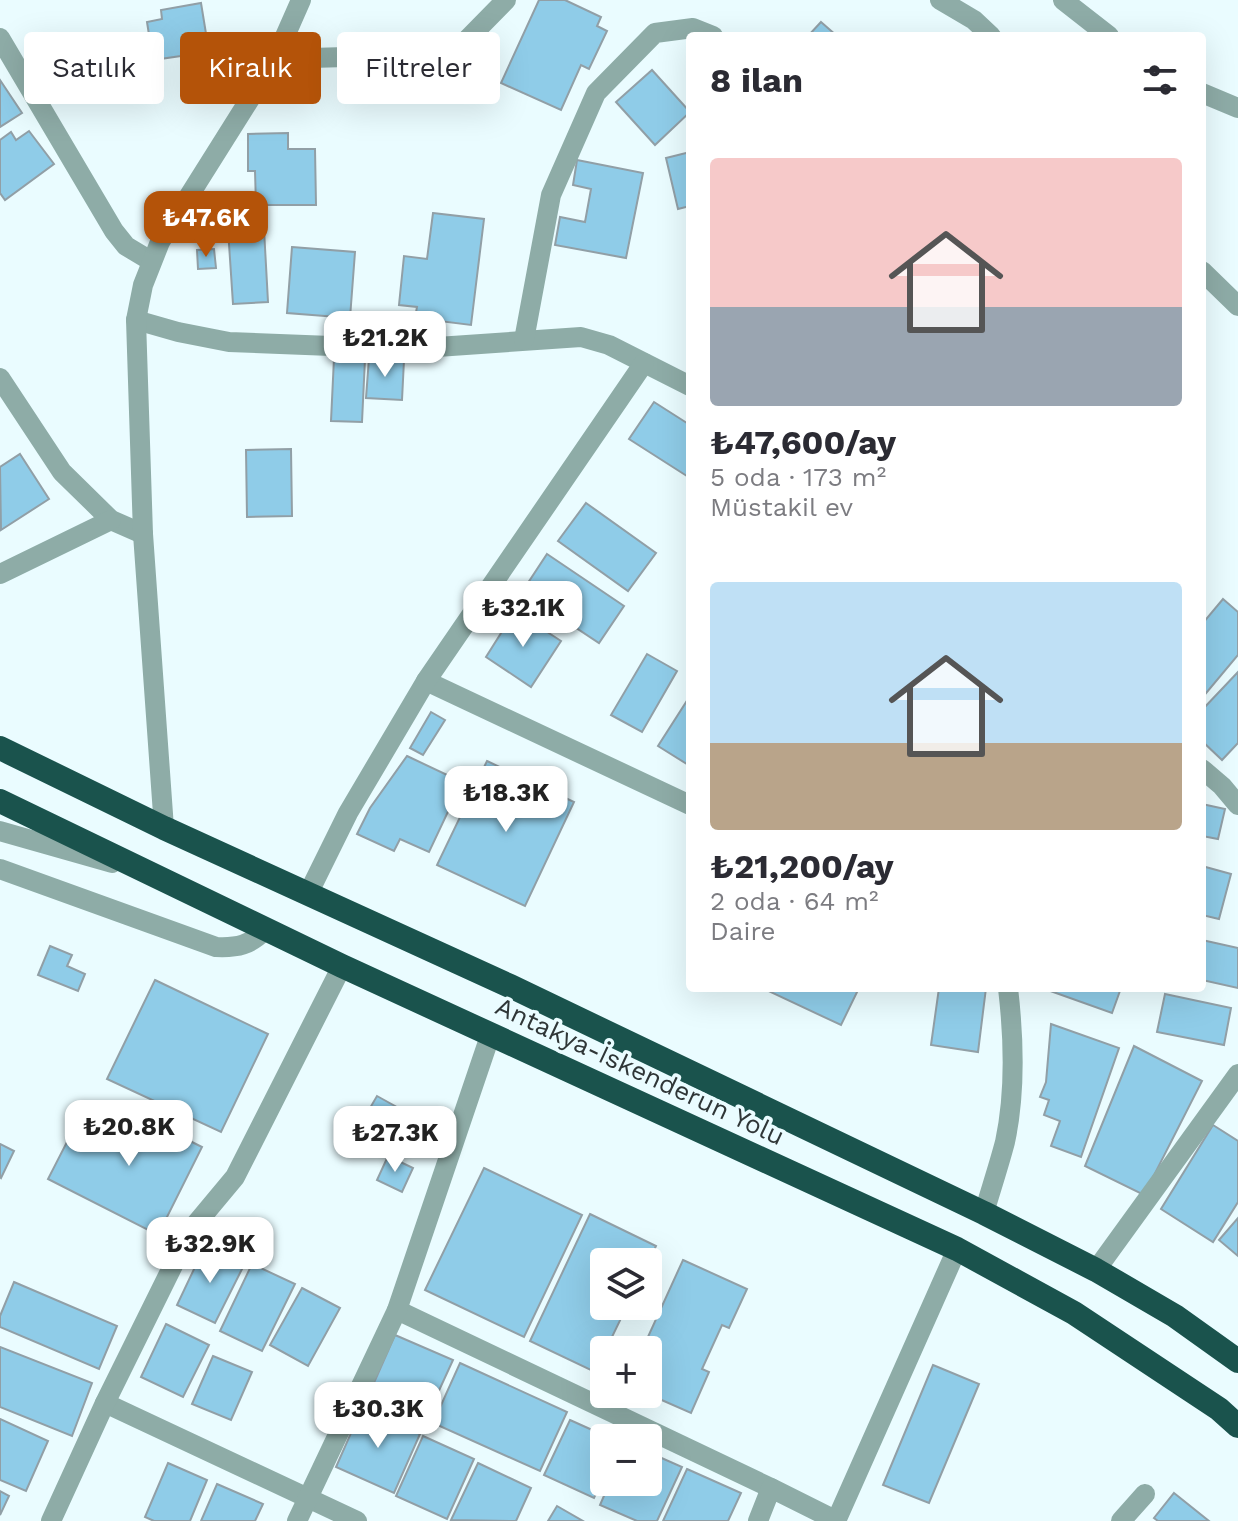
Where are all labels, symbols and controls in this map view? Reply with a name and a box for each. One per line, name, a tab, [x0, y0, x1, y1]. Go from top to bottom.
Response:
chip: Satılık	[24, 32, 164, 104]
chip: Kiralık	[180, 32, 321, 104]
chip: Filtreler	[337, 32, 500, 104]
icon: filters	[1138, 58, 1182, 102]
text: 8 ilan	[710, 60, 803, 100]
pin: ₺47.6K	[141, 191, 271, 259]
text: ₺47.6K	[162, 202, 250, 232]
icon: home	[874, 210, 1018, 354]
pin: ₺21.2K	[320, 311, 450, 379]
text: ₺21.2K	[342, 322, 428, 352]
text: ₺47,600/ay	[710, 422, 896, 462]
text: 5 oda · 173 m²	[710, 462, 886, 492]
text: Müstakil ev	[710, 492, 853, 522]
pin: ₺32.1K	[458, 581, 588, 649]
text: ₺32.1K	[481, 592, 565, 622]
icon: home	[874, 634, 1018, 778]
pin: ₺18.3K	[441, 766, 571, 834]
text: ₺18.3K	[463, 777, 549, 807]
text: ₺21,200/ay	[710, 846, 894, 886]
text: 2 oda · 64 m²	[710, 886, 878, 916]
text: Daire	[710, 916, 776, 946]
street label: Antakya-İskenderun Yolu	[491, 991, 789, 1151]
pin: ₺20.8K	[64, 1100, 194, 1168]
pin: ₺27.3K	[330, 1106, 460, 1174]
text: ₺20.8K	[83, 1111, 175, 1141]
text: ₺27.3K	[351, 1117, 439, 1147]
pin: ₺32.9K	[145, 1217, 275, 1285]
text: ₺32.9K	[165, 1228, 255, 1258]
map controls	[590, 1248, 662, 1496]
button: layers	[590, 1248, 662, 1320]
button: +	[590, 1336, 662, 1408]
pin: ₺30.3K	[313, 1382, 443, 1450]
text: ₺30.3K	[332, 1393, 424, 1423]
button: −	[590, 1424, 662, 1496]

